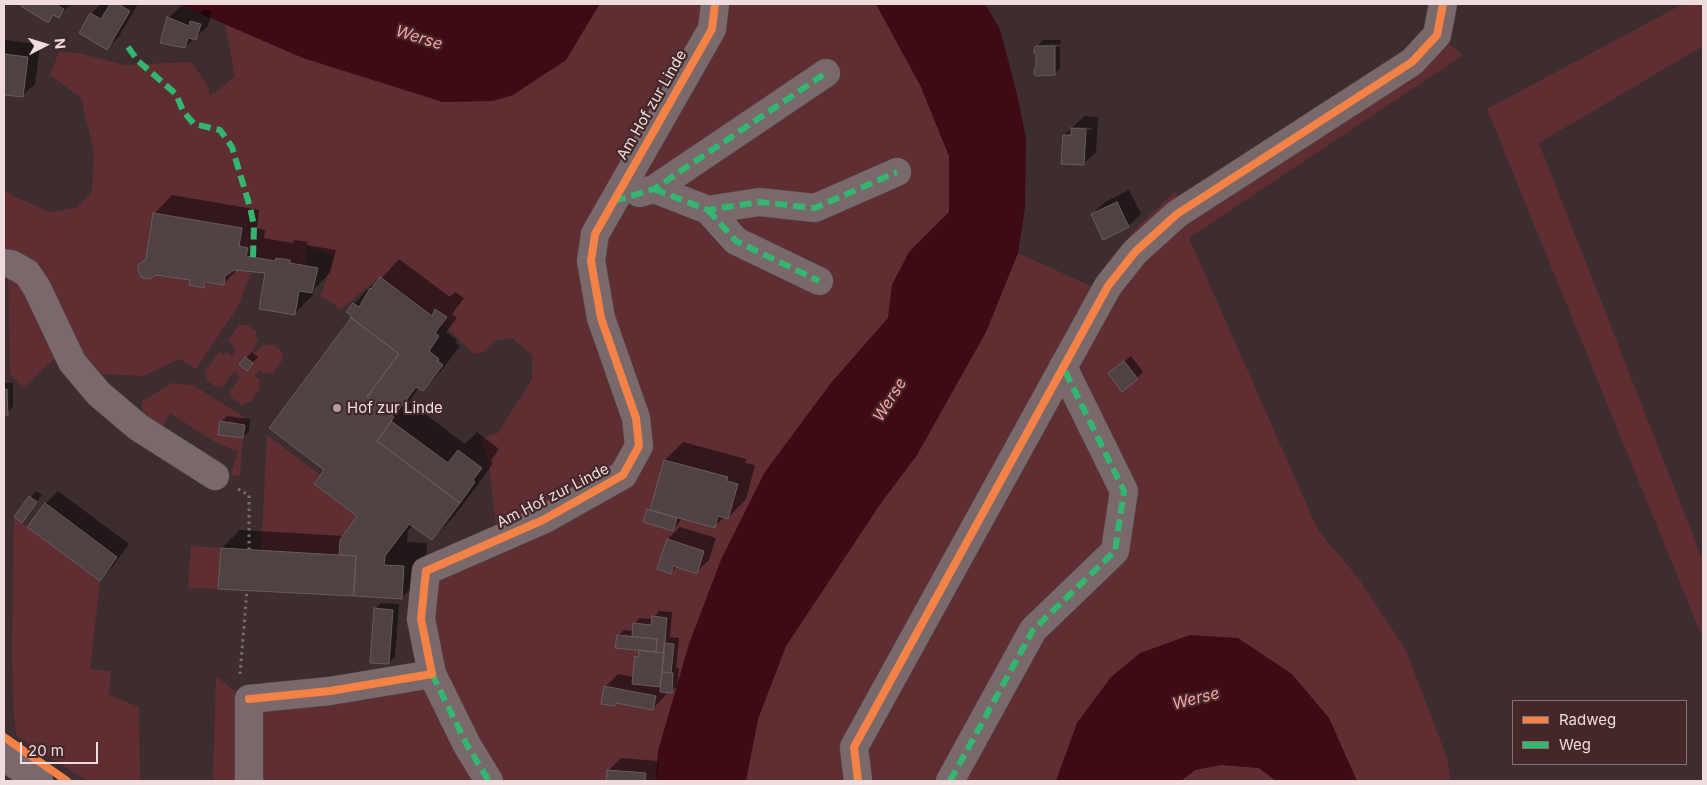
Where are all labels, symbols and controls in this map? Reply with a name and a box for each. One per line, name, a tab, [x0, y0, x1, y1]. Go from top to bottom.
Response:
north arrow	[20, 20, 70, 70]
water label: Werse	[393, 22, 445, 54]
text: N	[52, 38, 69, 50]
street label: Am Hof zur Linde	[613, 47, 691, 163]
water label: Werse	[869, 375, 911, 425]
place label: Hof zur Linde	[347, 399, 443, 417]
marker: Hof zur Linde	[331, 402, 343, 414]
street label: Am Hof zur Linde	[494, 460, 612, 532]
water label: Werse	[1170, 684, 1222, 714]
legend	[1512, 700, 1687, 765]
text: Radweg	[1559, 710, 1616, 729]
scale bar	[22, 732, 100, 764]
text: Weg	[1559, 735, 1591, 754]
text: 20 m	[28, 741, 64, 760]

